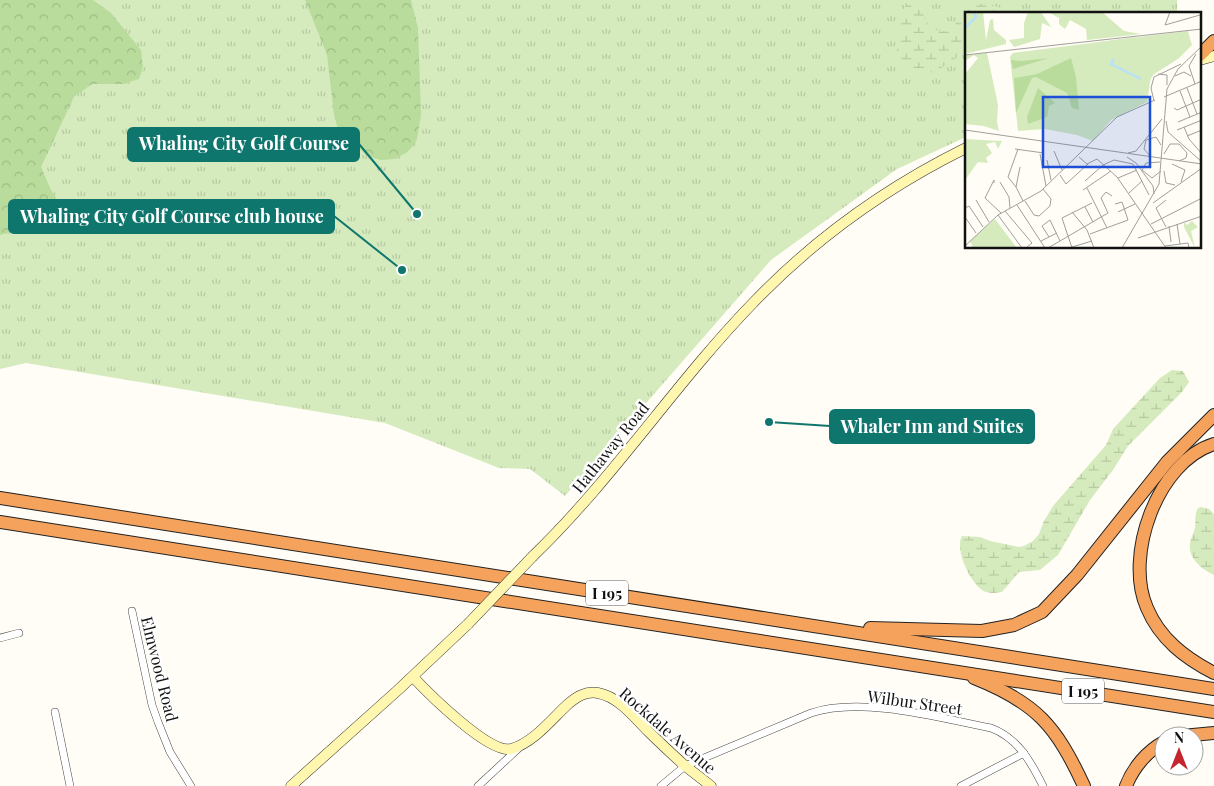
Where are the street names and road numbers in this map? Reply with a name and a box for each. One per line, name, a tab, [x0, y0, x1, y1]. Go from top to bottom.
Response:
street label: Hathaway Road	[567, 397, 653, 497]
road number: I 195	[586, 580, 628, 606]
street label: Elmwood Road	[137, 614, 183, 724]
road number: I 195	[1062, 678, 1104, 704]
street label: Rockdale Avenue	[615, 682, 721, 778]
street label: Wilbur Street	[865, 685, 964, 719]

